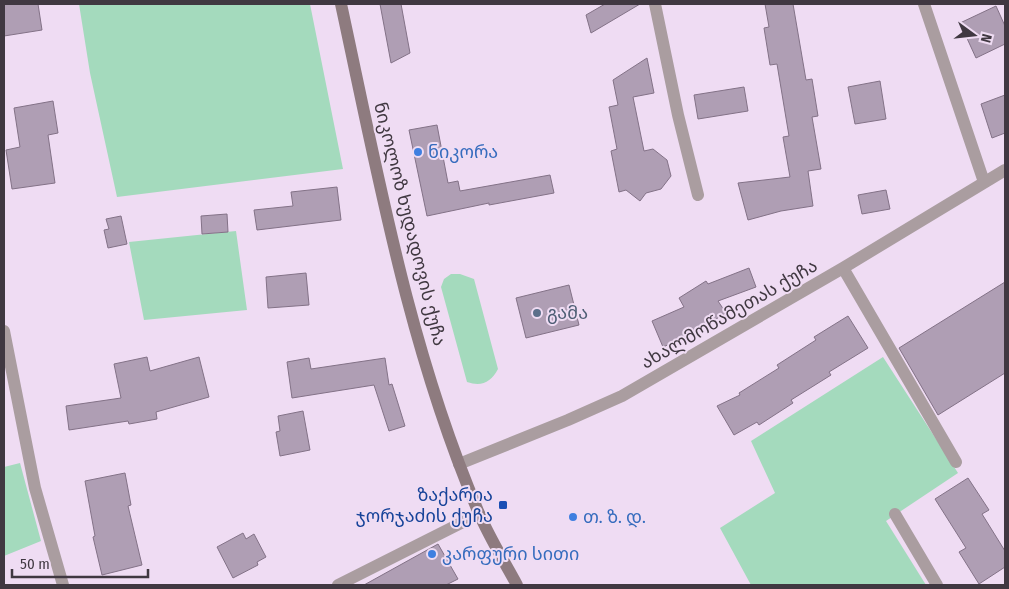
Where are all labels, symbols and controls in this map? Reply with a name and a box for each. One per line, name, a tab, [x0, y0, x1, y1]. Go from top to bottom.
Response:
north arrow	[949, 10, 999, 60]
text: N	[977, 32, 995, 44]
street label: ნიკოლოზ ხუდადოვის ქუჩა	[369, 100, 451, 348]
place label: ნიკორა	[428, 141, 498, 163]
marker: ნიკორა	[412, 146, 424, 158]
street label: ახალმოწამეთას ქუჩა	[637, 254, 821, 374]
place label: გამა	[547, 302, 588, 324]
marker: გამა	[531, 307, 543, 319]
place label: ზაქარია ჯორჯაძის ქუჩა	[356, 484, 493, 527]
marker: ზაქარია ჯორჯაძის ქუჩა	[497, 499, 509, 511]
place label: თ. ზ. დ.	[583, 506, 646, 528]
marker: თ. ზ. დ.	[567, 511, 579, 523]
place label: კარფური სითი	[442, 543, 579, 565]
scale bar	[12, 546, 149, 578]
marker: კარფური სითი	[426, 548, 438, 560]
text: 50 m	[20, 555, 50, 573]

